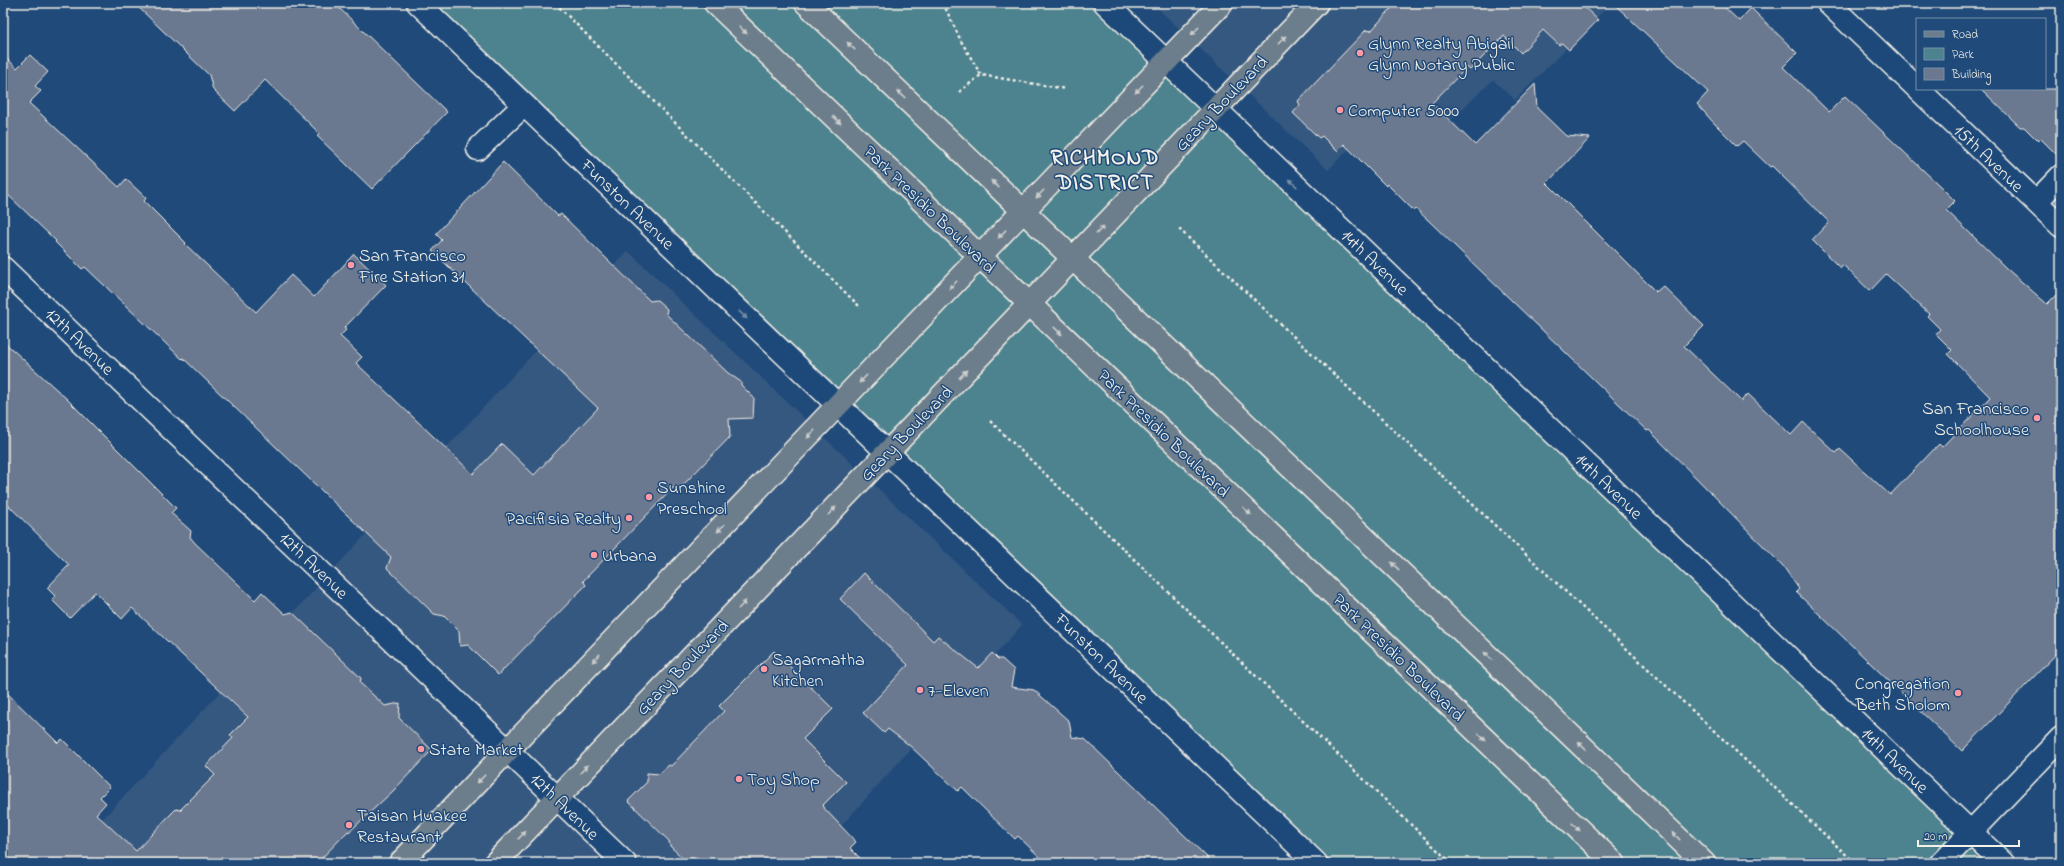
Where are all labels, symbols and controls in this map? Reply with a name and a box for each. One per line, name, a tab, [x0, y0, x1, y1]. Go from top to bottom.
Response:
legend	[1916, 18, 2046, 90]
one-way arrow	[738, 25, 748, 35]
one-way arrow	[1190, 26, 1200, 36]
text: Road	[1952, 26, 1978, 44]
place label: Glynn Realty Abigail Glynn Notary Public	[1368, 32, 1515, 79]
one-way arrow	[1277, 35, 1286, 45]
one-way arrow	[846, 42, 856, 51]
text: Park	[1952, 46, 1974, 64]
marker: Glynn Realty Abigail Glynn Notary Public	[1355, 48, 1365, 58]
street label: Geary Boulevard	[1170, 51, 1275, 158]
text: Building	[1951, 66, 1991, 85]
one-way arrow	[1135, 84, 1144, 95]
one-way arrow	[896, 89, 906, 99]
place label: Computer 5000	[1348, 99, 1459, 125]
marker: Computer 5000	[1335, 105, 1345, 115]
one-way arrow	[832, 115, 842, 125]
street label: 15th Avenue	[1947, 119, 2029, 200]
street label: Park Presidio Boulevard	[857, 140, 1001, 281]
district label: RICHMOND DISTRICT	[1050, 143, 1160, 200]
street label: Funston Avenue	[573, 153, 680, 258]
one-way arrow	[1288, 178, 1298, 187]
one-way arrow	[990, 179, 1000, 189]
one-way arrow	[1035, 189, 1045, 199]
street label: 14th Avenue	[1334, 224, 1414, 303]
one-way arrow	[1095, 225, 1105, 235]
one-way arrow	[997, 229, 1007, 239]
place label: San Francisco Fire Station 31	[358, 244, 466, 291]
marker: San Francisco Fire Station 31	[346, 260, 356, 270]
one-way arrow	[948, 280, 958, 290]
street label: 12th Avenue	[38, 303, 120, 383]
one-way arrow	[738, 310, 748, 319]
one-way arrow	[1053, 326, 1063, 336]
street label: Park Presidio Boulevard	[1091, 364, 1235, 505]
one-way arrow	[958, 369, 967, 379]
one-way arrow	[859, 374, 868, 384]
street label: Geary Boulevard	[855, 381, 960, 488]
place label: San Francisco Schoolhouse	[1922, 397, 2030, 444]
marker: San Francisco Schoolhouse	[2032, 413, 2042, 423]
one-way arrow	[807, 429, 816, 438]
street label: 14th Avenue	[1568, 448, 1648, 527]
place label: Sunshine Preschool	[657, 476, 727, 523]
marker: Sunshine Preschool	[644, 492, 654, 502]
one-way arrow	[827, 506, 836, 516]
place label: Pacifisia Realty	[506, 507, 621, 533]
one-way arrow	[1242, 507, 1252, 516]
marker: Pacifisia Realty	[624, 513, 634, 523]
one-way arrow	[717, 523, 726, 532]
street label: 12th Avenue	[272, 527, 354, 607]
place label: Urbana	[602, 544, 657, 570]
marker: Urbana	[589, 550, 599, 560]
one-way arrow	[1390, 562, 1399, 571]
street label: Park Presidio Boulevard	[1326, 588, 1470, 729]
one-way arrow	[737, 600, 747, 610]
street label: Funston Avenue	[1047, 607, 1154, 712]
street label: Geary Boulevard	[631, 615, 736, 722]
place label: Sagarmatha Kitchen	[772, 648, 865, 695]
one-way arrow	[1483, 651, 1493, 661]
one-way arrow	[591, 653, 601, 663]
marker: Sagarmatha Kitchen	[759, 664, 769, 674]
place label: Congregation Beth Sholom	[1854, 672, 1950, 719]
place label: 7-Eleven	[928, 679, 989, 705]
marker: 7-Eleven	[915, 685, 925, 695]
marker: Congregation Beth Sholom	[1953, 688, 1963, 698]
street label: 14th Avenue	[1854, 722, 1934, 801]
one-way arrow	[1478, 732, 1487, 741]
place label: State Market	[429, 738, 523, 764]
one-way arrow	[1577, 741, 1587, 751]
marker: State Market	[416, 744, 426, 754]
one-way arrow	[579, 765, 588, 774]
street label: 12th Avenue	[523, 768, 605, 848]
place label: Toy Shop	[747, 768, 820, 794]
one-way arrow	[476, 774, 485, 784]
marker: Toy Shop	[734, 774, 744, 784]
place label: Taisan Huakee Restaurant	[357, 804, 468, 851]
marker: Taisan Huakee Restaurant	[344, 820, 354, 830]
one-way arrow	[1571, 822, 1581, 832]
scale bar	[1918, 822, 2019, 848]
text: 20 m	[1924, 828, 1947, 846]
one-way arrow	[517, 830, 527, 840]
one-way arrow	[1671, 831, 1681, 841]

